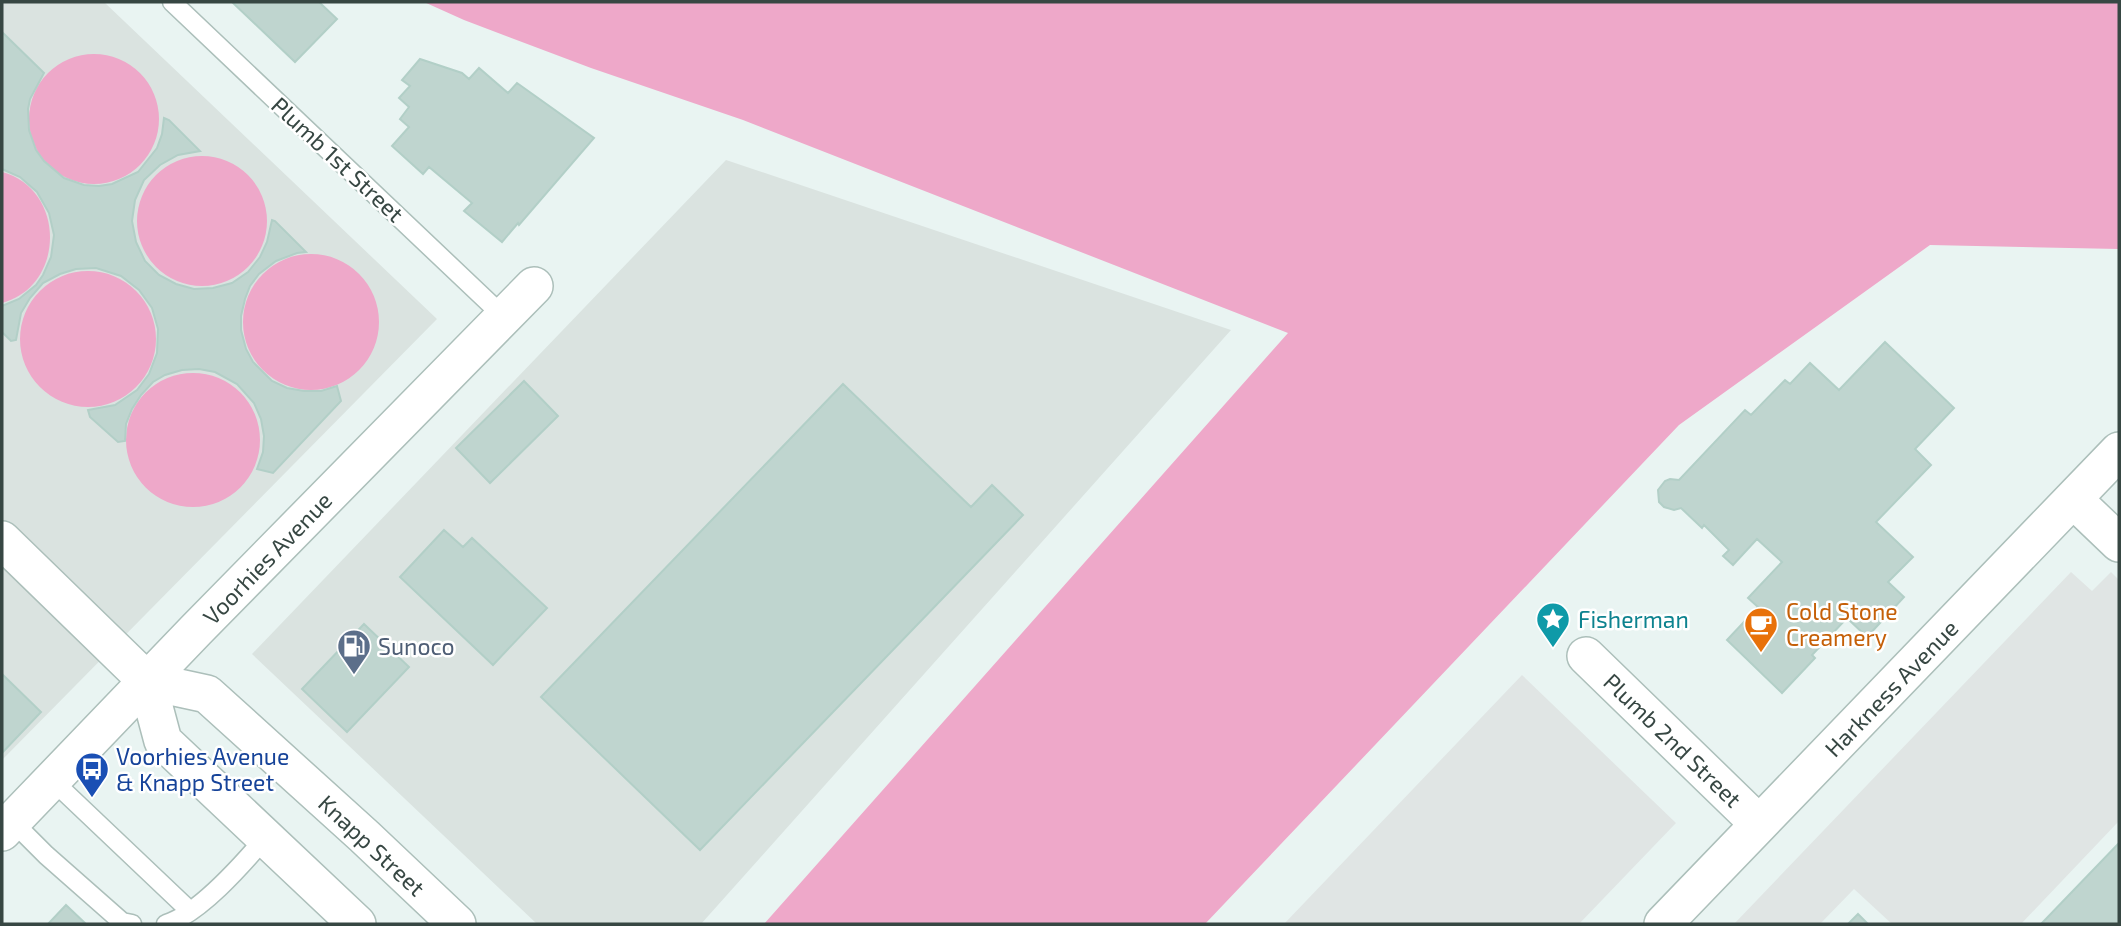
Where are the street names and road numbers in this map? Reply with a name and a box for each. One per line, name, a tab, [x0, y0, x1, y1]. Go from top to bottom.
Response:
street label: Plumb 1st Street	[266, 91, 410, 228]
street label: Voorhies Avenue	[197, 486, 337, 630]
street label: Harkness Avenue	[1819, 614, 1963, 762]
street label: Plumb 2nd Street	[1598, 667, 1748, 813]
street label: Knapp Street	[313, 789, 431, 902]

